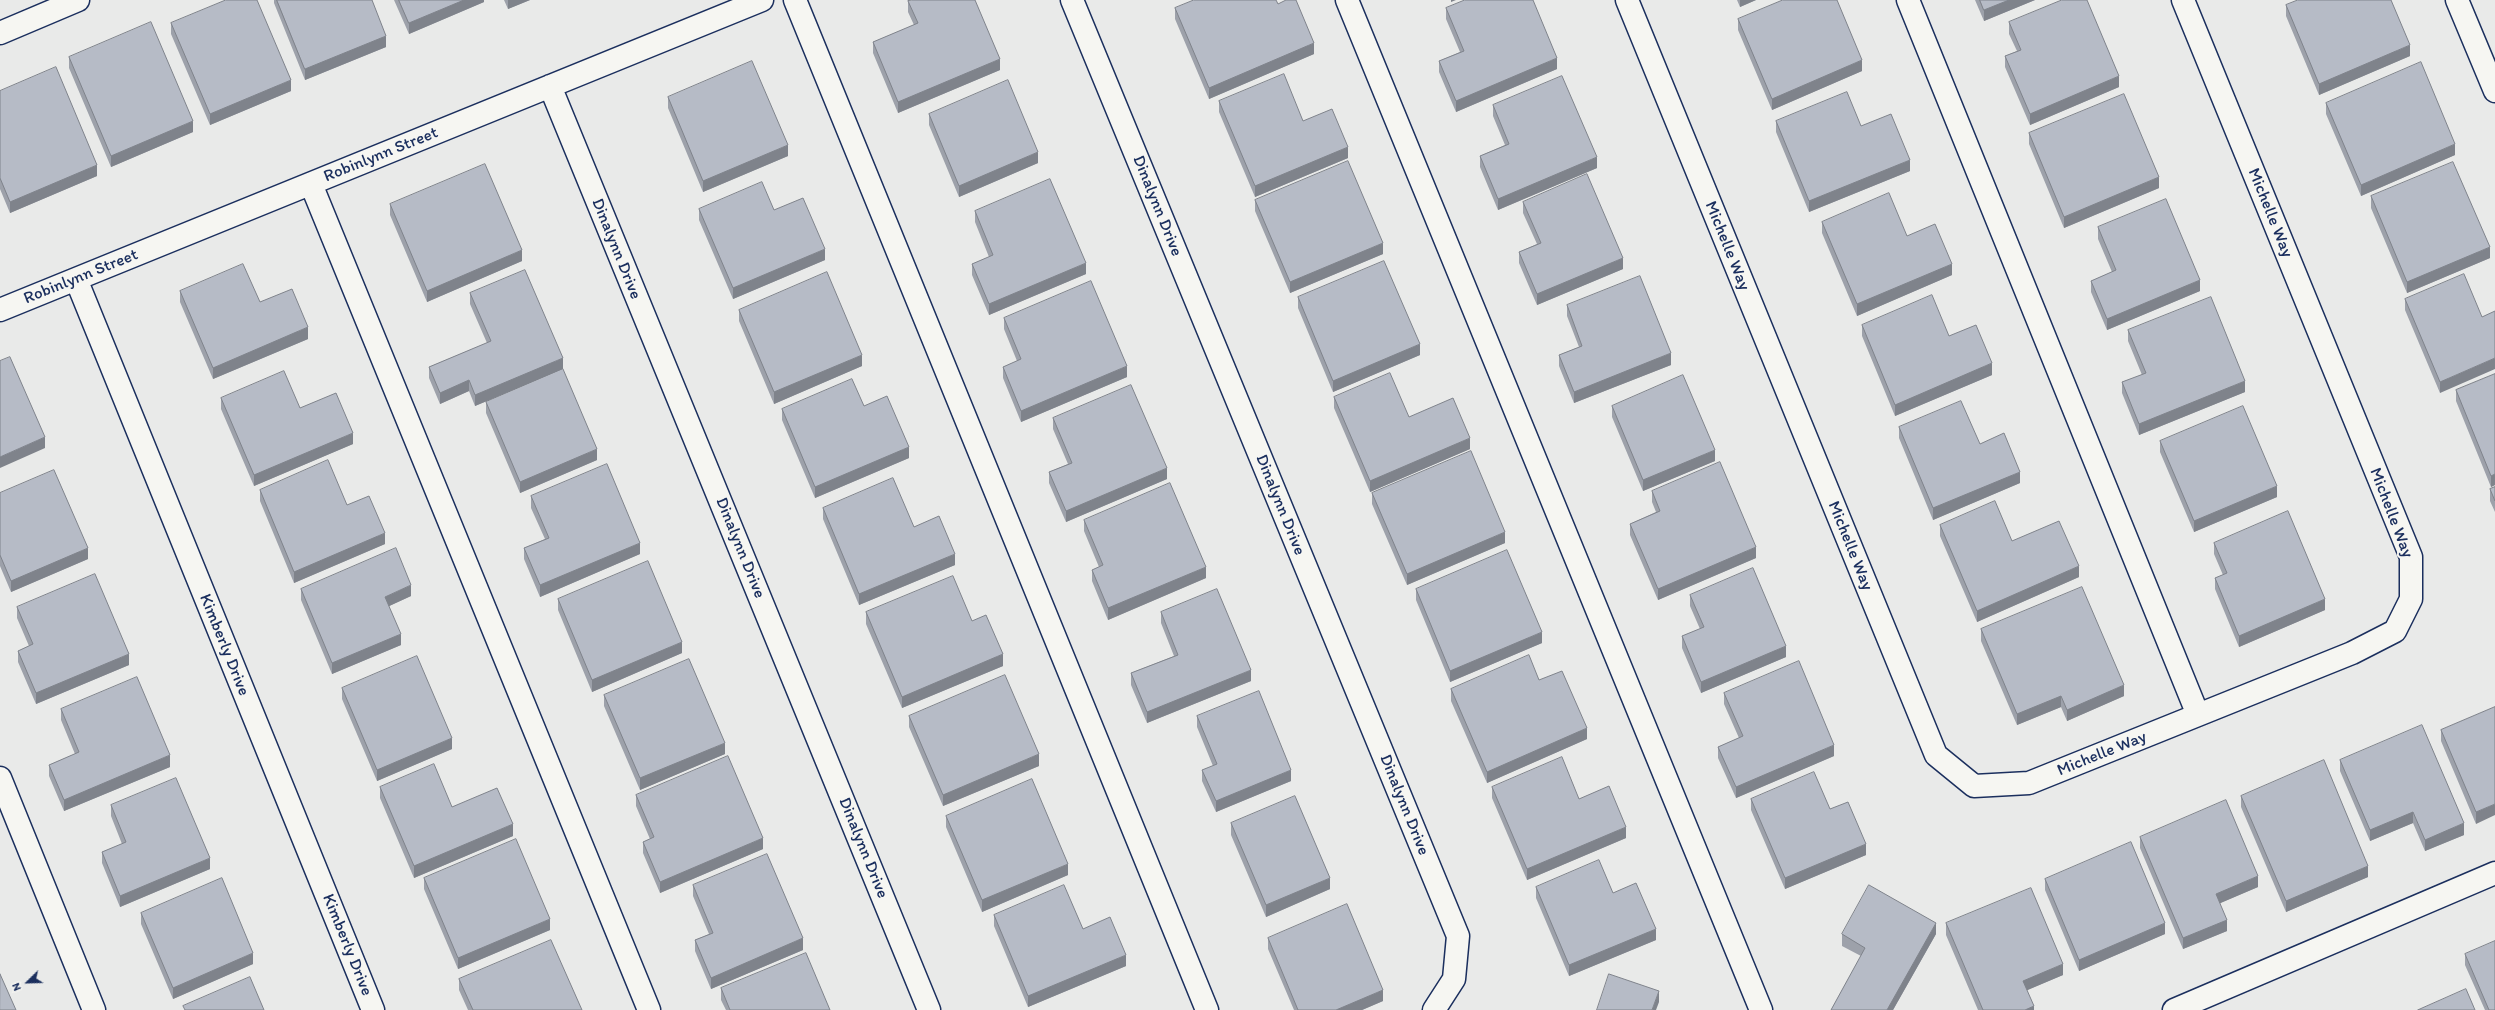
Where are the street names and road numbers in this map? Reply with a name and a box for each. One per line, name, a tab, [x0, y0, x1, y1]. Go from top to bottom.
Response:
street label: Robinlynn Street	[321, 123, 441, 187]
street label: Dinalynn Drive	[1127, 152, 1187, 260]
street label: Michelle Way	[2243, 165, 2297, 261]
street label: Dinalynn Drive	[586, 195, 646, 303]
street label: Michelle Way	[1700, 198, 1754, 294]
street label: Robinlynn Street	[21, 245, 141, 309]
street label: Dinalynn Drive	[1250, 451, 1310, 559]
street label: Michelle Way	[2365, 465, 2417, 561]
street label: Dinalynn Drive	[710, 494, 770, 602]
street label: Michelle Way	[1823, 498, 1877, 594]
street label: Kimberly Drive	[194, 591, 254, 699]
street label: Michelle Way	[2054, 727, 2150, 781]
street label: Dinalynn Drive	[1374, 751, 1434, 859]
street label: Dinalynn Drive	[833, 794, 893, 902]
street label: Kimberly Drive	[317, 891, 377, 999]

